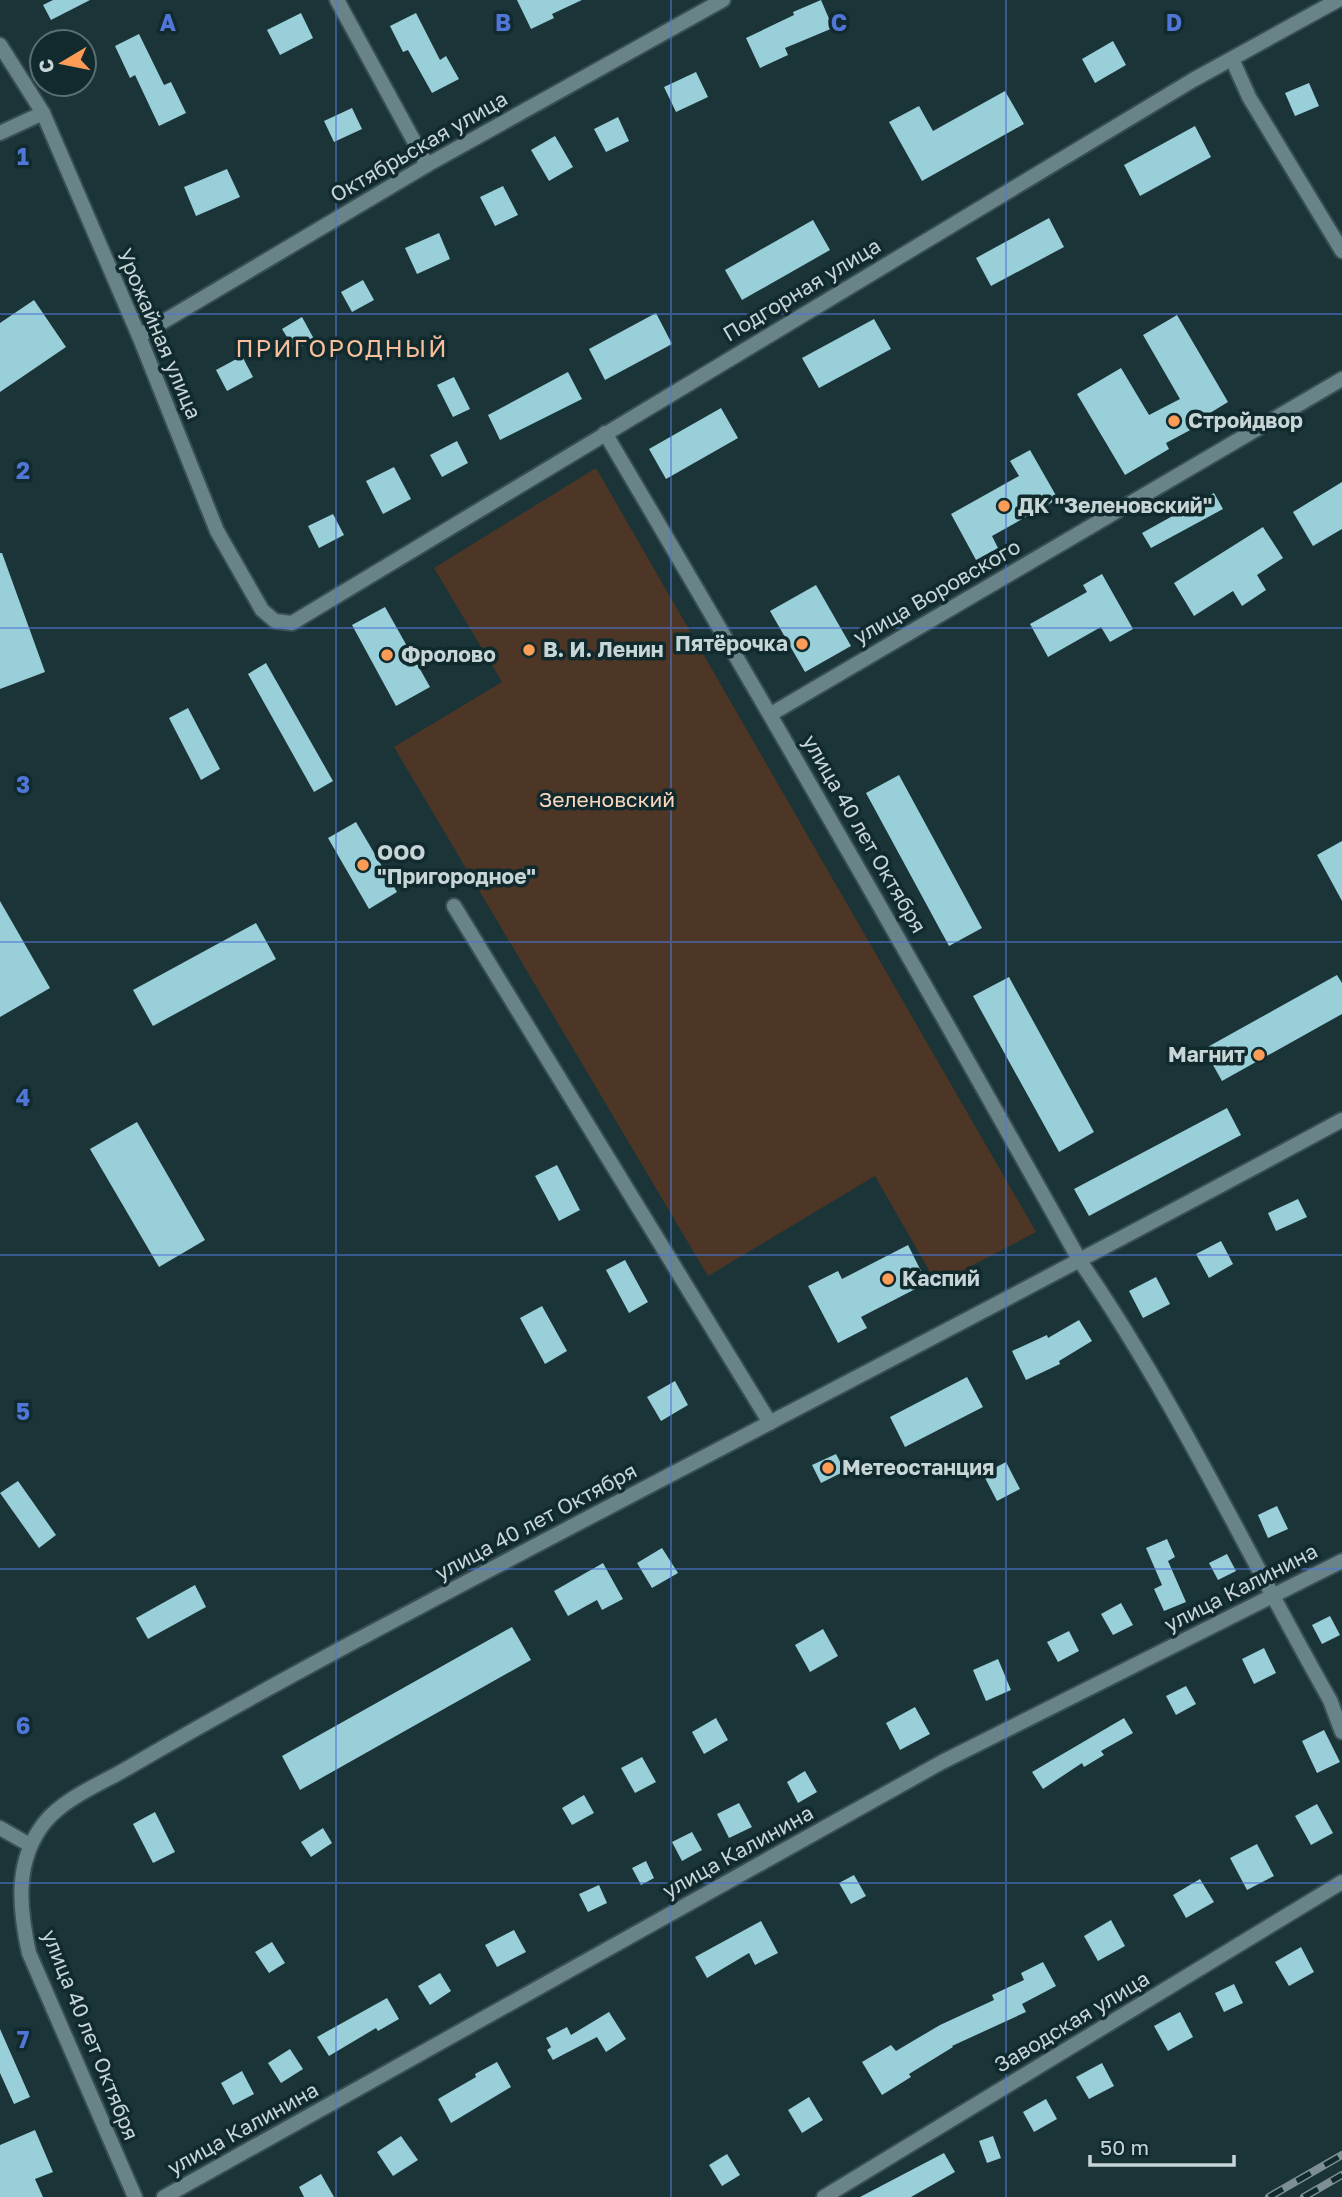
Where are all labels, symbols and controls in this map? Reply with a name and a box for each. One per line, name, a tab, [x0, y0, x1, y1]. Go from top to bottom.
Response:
text: A	[160, 8, 177, 36]
text: B	[495, 8, 511, 36]
text: C	[831, 8, 847, 36]
text: D	[1166, 8, 1182, 36]
north arrow	[28, 28, 98, 98]
text: С	[33, 57, 58, 75]
street label: Октябрьская улица	[325, 85, 512, 207]
text: 1	[17, 142, 29, 170]
street label: Подгорная улица	[718, 232, 885, 346]
street label: Урожайная улица	[112, 244, 208, 423]
district label: ПРИГОРОДНЫЙ	[236, 333, 448, 362]
place label: Стройдвор	[1188, 407, 1303, 433]
marker: Стройдвор	[1166, 413, 1182, 429]
text: 2	[16, 456, 30, 484]
place label: ДК "Зеленовский"	[1018, 492, 1212, 518]
marker: ДК "Зеленовский"	[996, 498, 1012, 514]
street label: улица Воровского	[848, 533, 1025, 650]
place label: Пятёрочка	[675, 630, 788, 656]
place label: В. И. Ленин	[543, 636, 664, 662]
marker: Пятёрочка	[794, 636, 810, 652]
place label: Фролово	[401, 641, 496, 667]
marker: В. И. Ленин	[521, 642, 537, 658]
marker: Фролово	[379, 647, 395, 663]
street label: улица 40 лет Октября	[797, 730, 932, 937]
text: 3	[16, 770, 30, 798]
park label: Зеленовский	[539, 786, 675, 812]
place label: ООО "Пригородное"	[377, 839, 536, 889]
marker: ООО "Пригородное"	[355, 857, 371, 873]
place label: Магнит	[1168, 1041, 1245, 1067]
marker: Магнит	[1251, 1047, 1267, 1063]
text: 4	[16, 1083, 30, 1111]
place label: Каспий	[902, 1265, 980, 1291]
marker: Каспий	[880, 1271, 896, 1287]
text: 5	[16, 1397, 30, 1425]
place label: Метеостанция	[842, 1454, 994, 1480]
street label: улица 40 лет Октября	[430, 1457, 641, 1585]
marker: Метеостанция	[820, 1460, 836, 1476]
street label: улица Калинина	[1160, 1537, 1322, 1637]
text: 6	[16, 1711, 30, 1739]
street label: улица Калинина	[658, 1799, 818, 1903]
street label: улица 40 лет Октября	[37, 1926, 145, 2144]
street label: Заводская улица	[989, 1965, 1154, 2078]
text: 7	[17, 2025, 29, 2053]
street label: улица Калинина	[163, 2076, 323, 2180]
scale bar	[1090, 2124, 1234, 2168]
text: 50 m	[1100, 2134, 1149, 2160]

